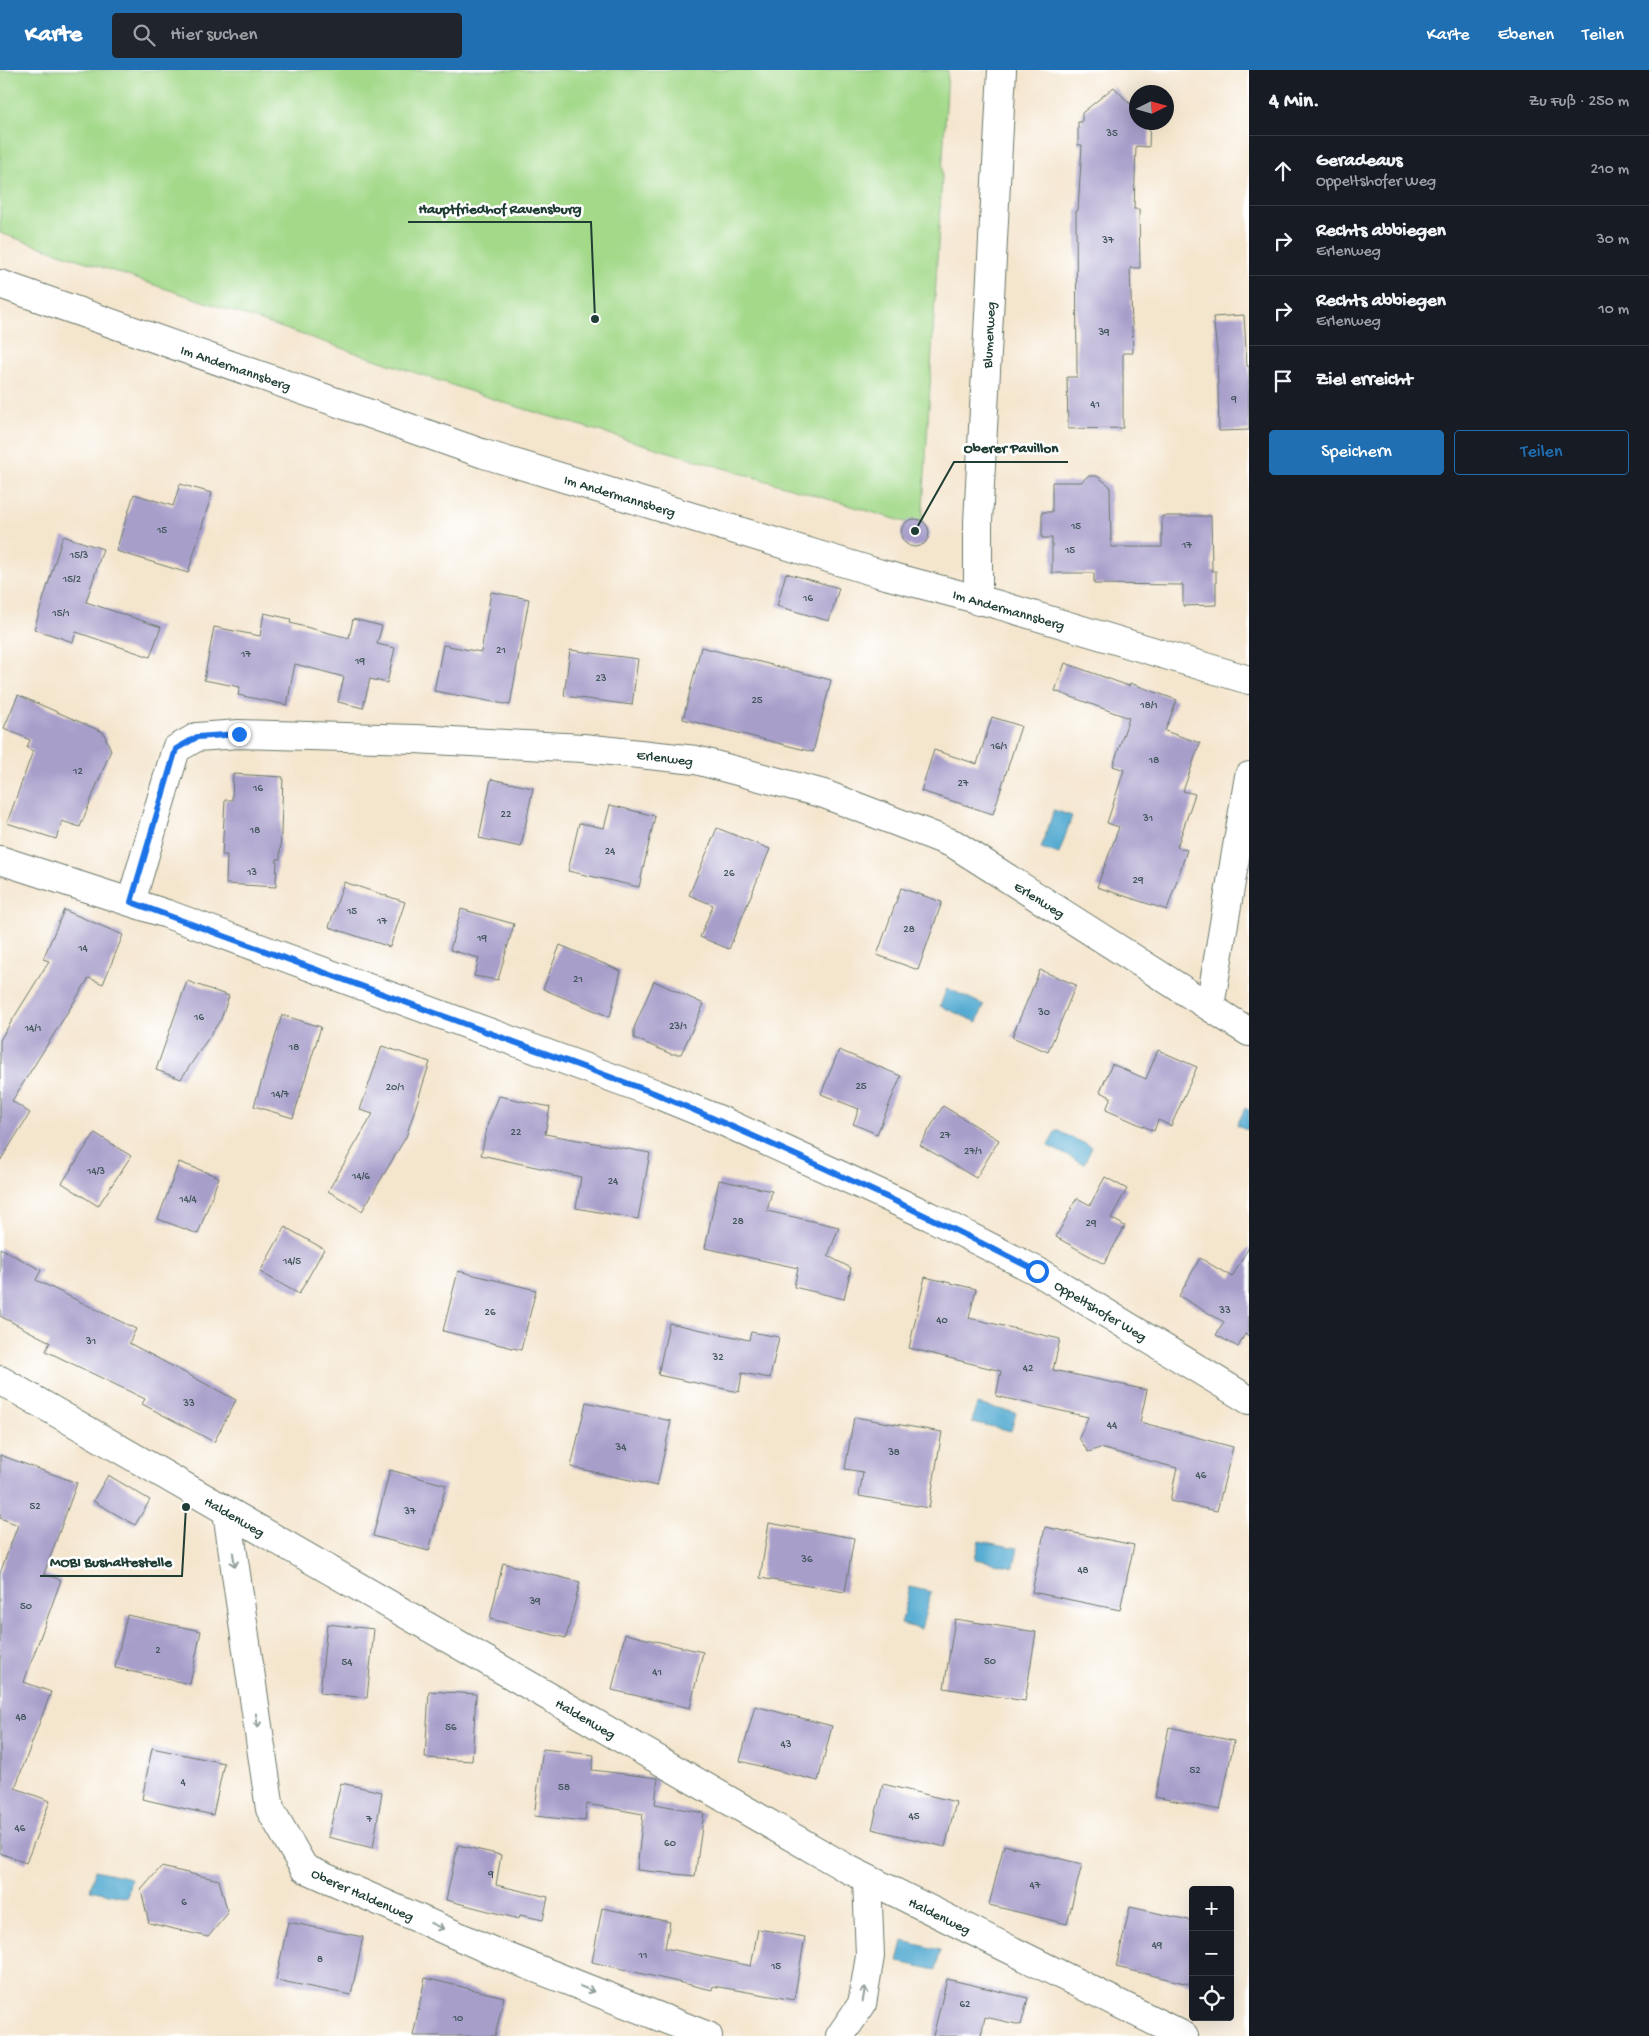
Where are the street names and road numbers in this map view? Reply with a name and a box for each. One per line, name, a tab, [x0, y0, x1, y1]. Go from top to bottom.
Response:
street label: Blumenweg	[980, 301, 1001, 370]
street label: Im Andermannsberg	[178, 343, 293, 396]
street label: Im Andermannsberg	[561, 472, 677, 522]
street label: Im Andermannsberg	[950, 587, 1066, 636]
street label: Erlenweg	[636, 748, 694, 771]
street label: Erlenweg	[1010, 879, 1067, 923]
street label: Oppeltshofer Weg	[1050, 1278, 1149, 1346]
street label: Haldenweg	[201, 1494, 267, 1542]
street label: Haldenweg	[552, 1696, 618, 1744]
street label: Oberer Haldenweg	[308, 1866, 416, 1927]
street label: Haldenweg	[905, 1895, 973, 1940]

